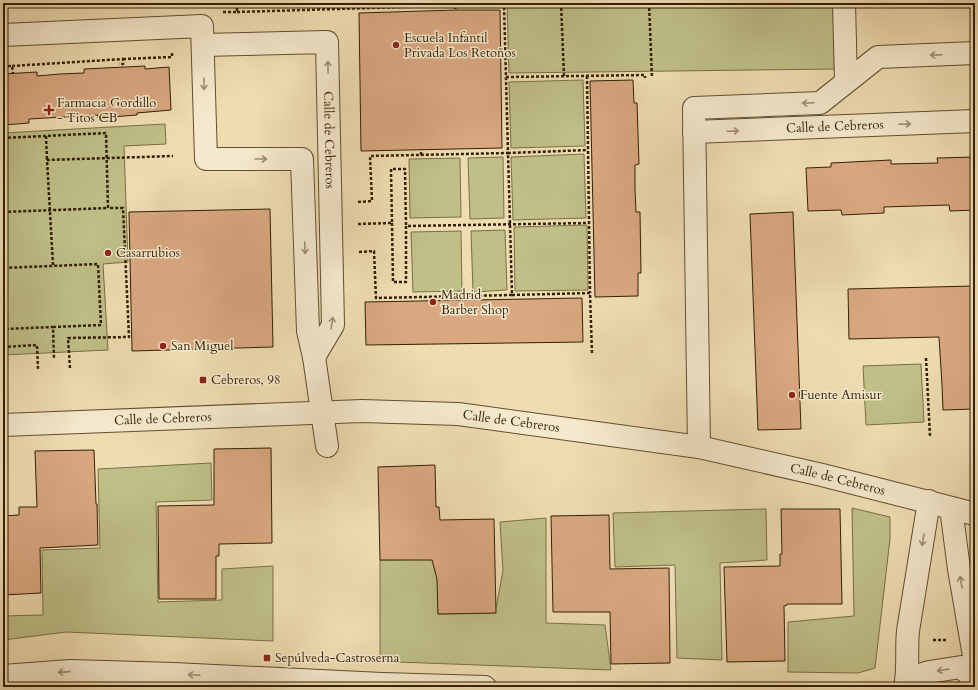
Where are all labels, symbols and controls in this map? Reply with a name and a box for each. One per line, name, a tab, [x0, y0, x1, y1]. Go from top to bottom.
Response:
place label: Escuela Infantil Privada Los Retoños	[404, 29, 516, 62]
marker: Escuela Infantil Privada Los Retoños	[391, 40, 401, 50]
one-way arrow	[930, 51, 943, 59]
one-way arrow	[324, 61, 331, 74]
one-way arrow	[200, 77, 208, 90]
street label: Calle de Cebreros	[319, 91, 339, 189]
place label: Farmacia Gordillo - Titos CB	[57, 94, 156, 127]
one-way arrow	[802, 100, 815, 107]
marker: Farmacia Gordillo - Titos CB	[44, 105, 54, 115]
street label: Calle de Cebreros	[786, 116, 884, 137]
one-way arrow	[898, 120, 911, 127]
one-way arrow	[726, 127, 739, 134]
one-way arrow	[254, 155, 267, 163]
one-way arrow	[301, 241, 309, 254]
place label: Casarrubios	[116, 244, 180, 262]
marker: Casarrubios	[103, 248, 113, 258]
place label: Madrid Barber Shop	[441, 286, 509, 319]
marker: Madrid Barber Shop	[428, 297, 438, 307]
one-way arrow	[328, 316, 336, 329]
place label: San Miguel	[171, 337, 234, 355]
marker: San Miguel	[158, 341, 168, 351]
place label: Cebreros, 98	[211, 371, 281, 389]
marker: Cebreros, 98	[198, 375, 208, 385]
place label: Fuente Amisur	[800, 386, 882, 404]
marker: Fuente Amisur	[787, 390, 797, 400]
street label: Calle de Cebreros	[462, 406, 561, 437]
street label: Calle de Cebreros	[114, 408, 212, 430]
street label: Calle de Cebreros	[788, 459, 887, 500]
one-way arrow	[919, 533, 927, 546]
one-way arrow	[957, 576, 965, 589]
place label: Sepúlveda-Castroserna	[275, 649, 400, 667]
marker: Sepúlveda-Castroserna	[262, 653, 272, 663]
one-way arrow	[937, 666, 950, 674]
one-way arrow	[58, 668, 71, 675]
one-way arrow	[188, 671, 201, 678]

